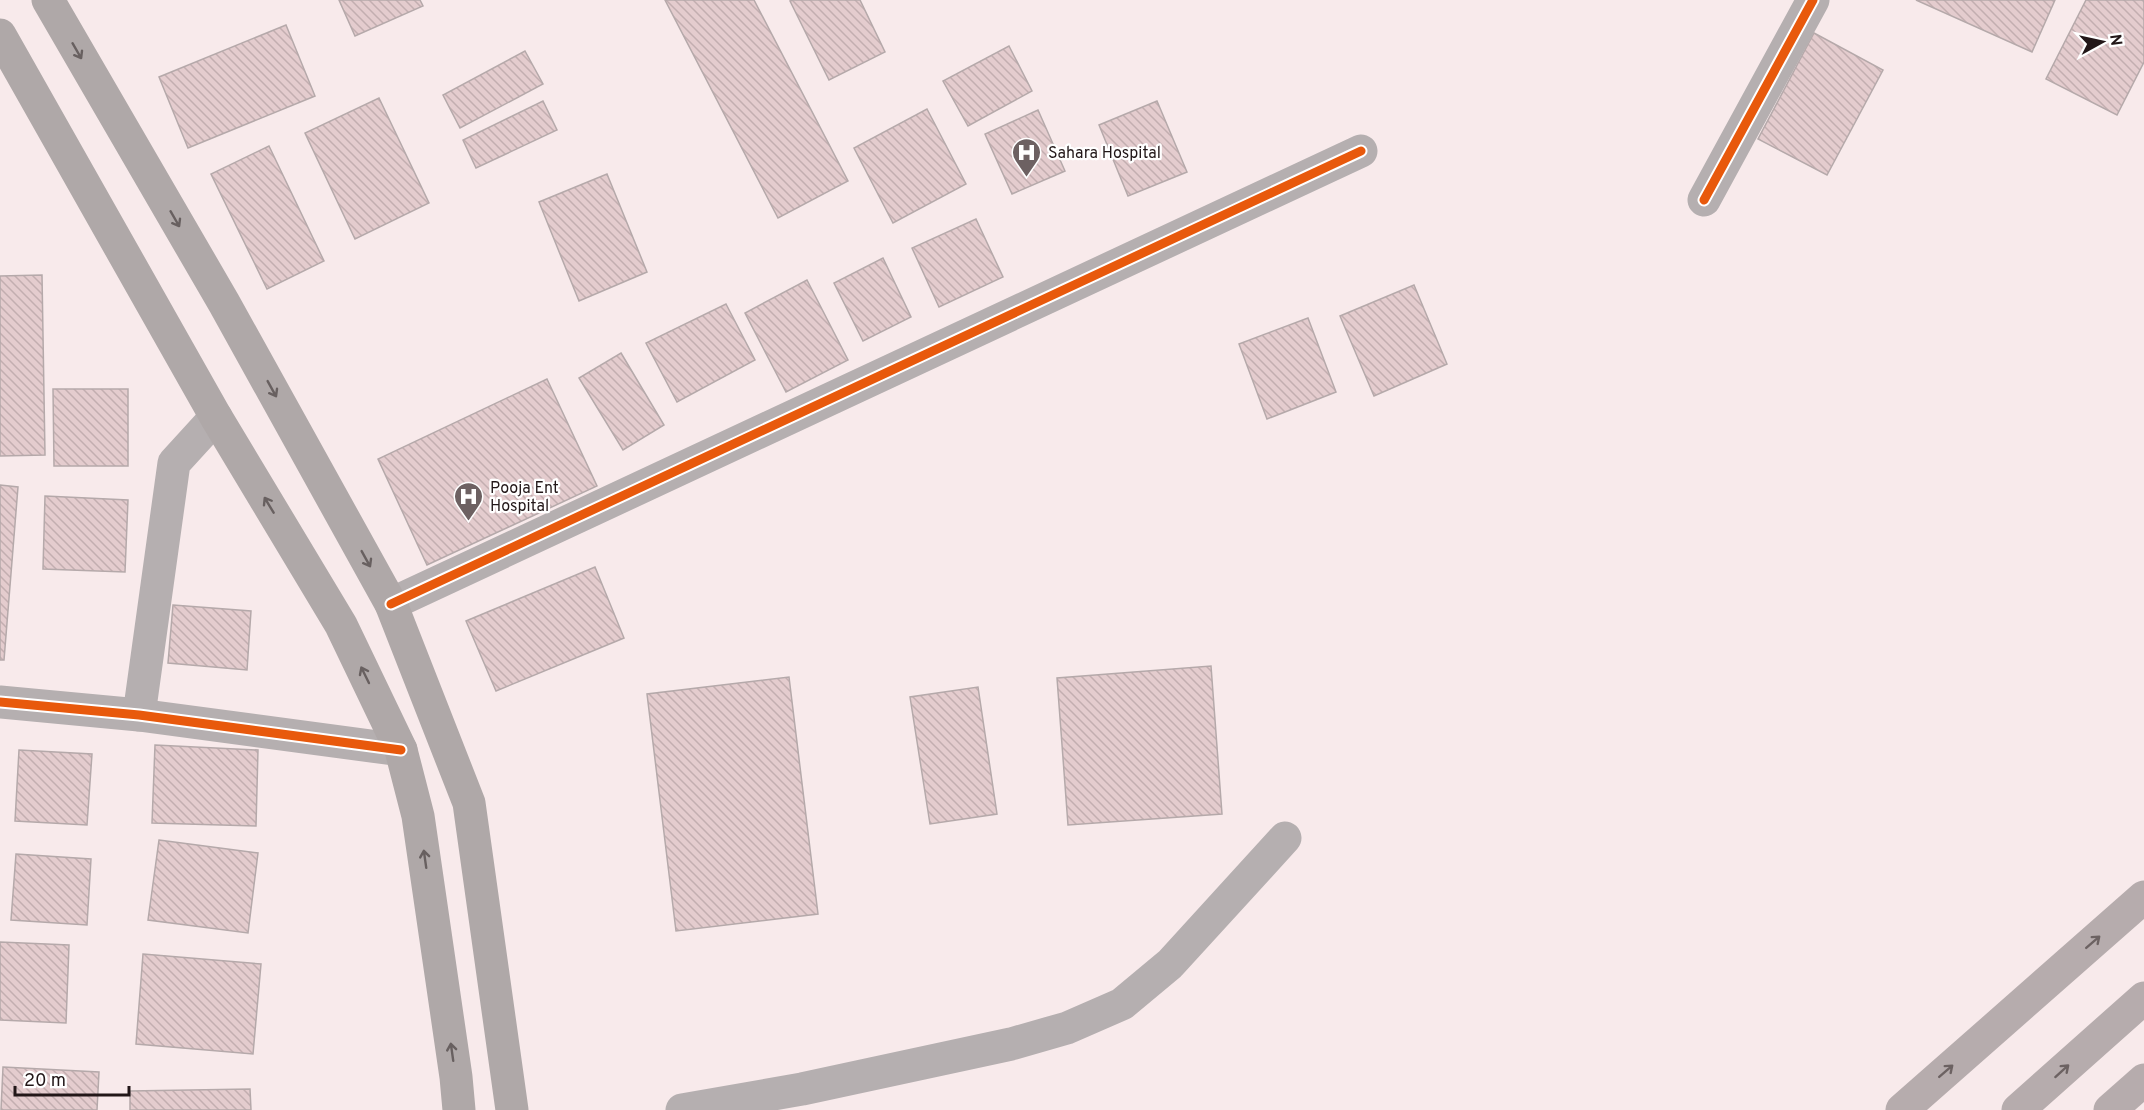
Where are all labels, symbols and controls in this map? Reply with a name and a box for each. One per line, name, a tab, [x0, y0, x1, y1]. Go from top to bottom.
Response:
north arrow	[2072, 12, 2132, 72]
text: N	[2104, 33, 2126, 47]
one-way arrow	[72, 41, 83, 59]
hospital icon: Sahara Hospital	[1011, 136, 1043, 178]
place label: Sahara Hospital	[1048, 144, 1161, 164]
one-way arrow	[169, 210, 181, 227]
one-way arrow	[266, 380, 278, 397]
place label: Pooja Ent Hospital	[490, 479, 559, 517]
hospital icon: Pooja Ent Hospital	[453, 480, 485, 522]
one-way arrow	[262, 497, 274, 514]
one-way arrow	[360, 550, 372, 567]
one-way arrow	[358, 666, 370, 684]
one-way arrow	[419, 849, 430, 869]
one-way arrow	[2084, 936, 2100, 950]
one-way arrow	[447, 1042, 458, 1062]
scale bar	[15, 1059, 129, 1097]
one-way arrow	[1938, 1064, 1953, 1078]
one-way arrow	[2054, 1064, 2069, 1078]
text: 20 m	[24, 1070, 66, 1093]

